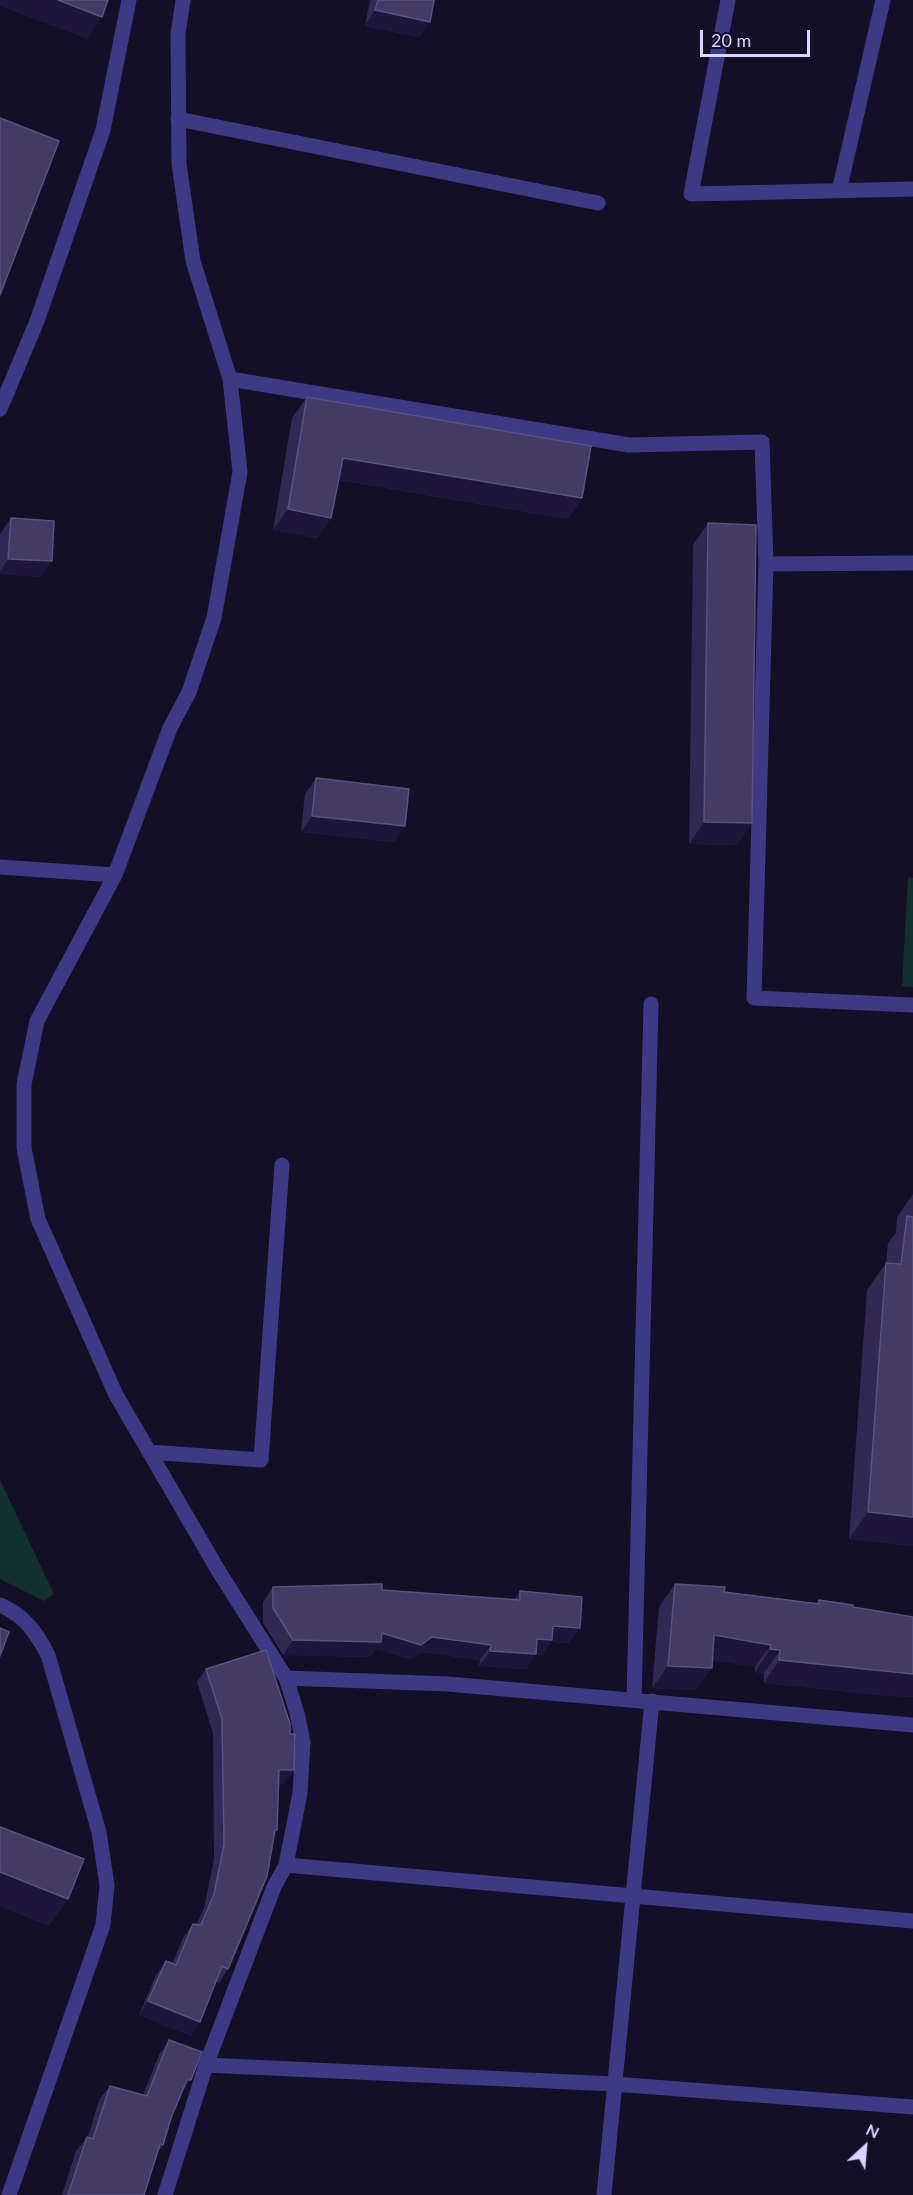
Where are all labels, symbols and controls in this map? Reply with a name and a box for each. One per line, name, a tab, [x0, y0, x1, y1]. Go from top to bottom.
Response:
scale bar	[703, 18, 812, 56]
text: 20 m	[711, 29, 751, 51]
north arrow	[835, 2117, 895, 2177]
text: N	[863, 2119, 883, 2142]

